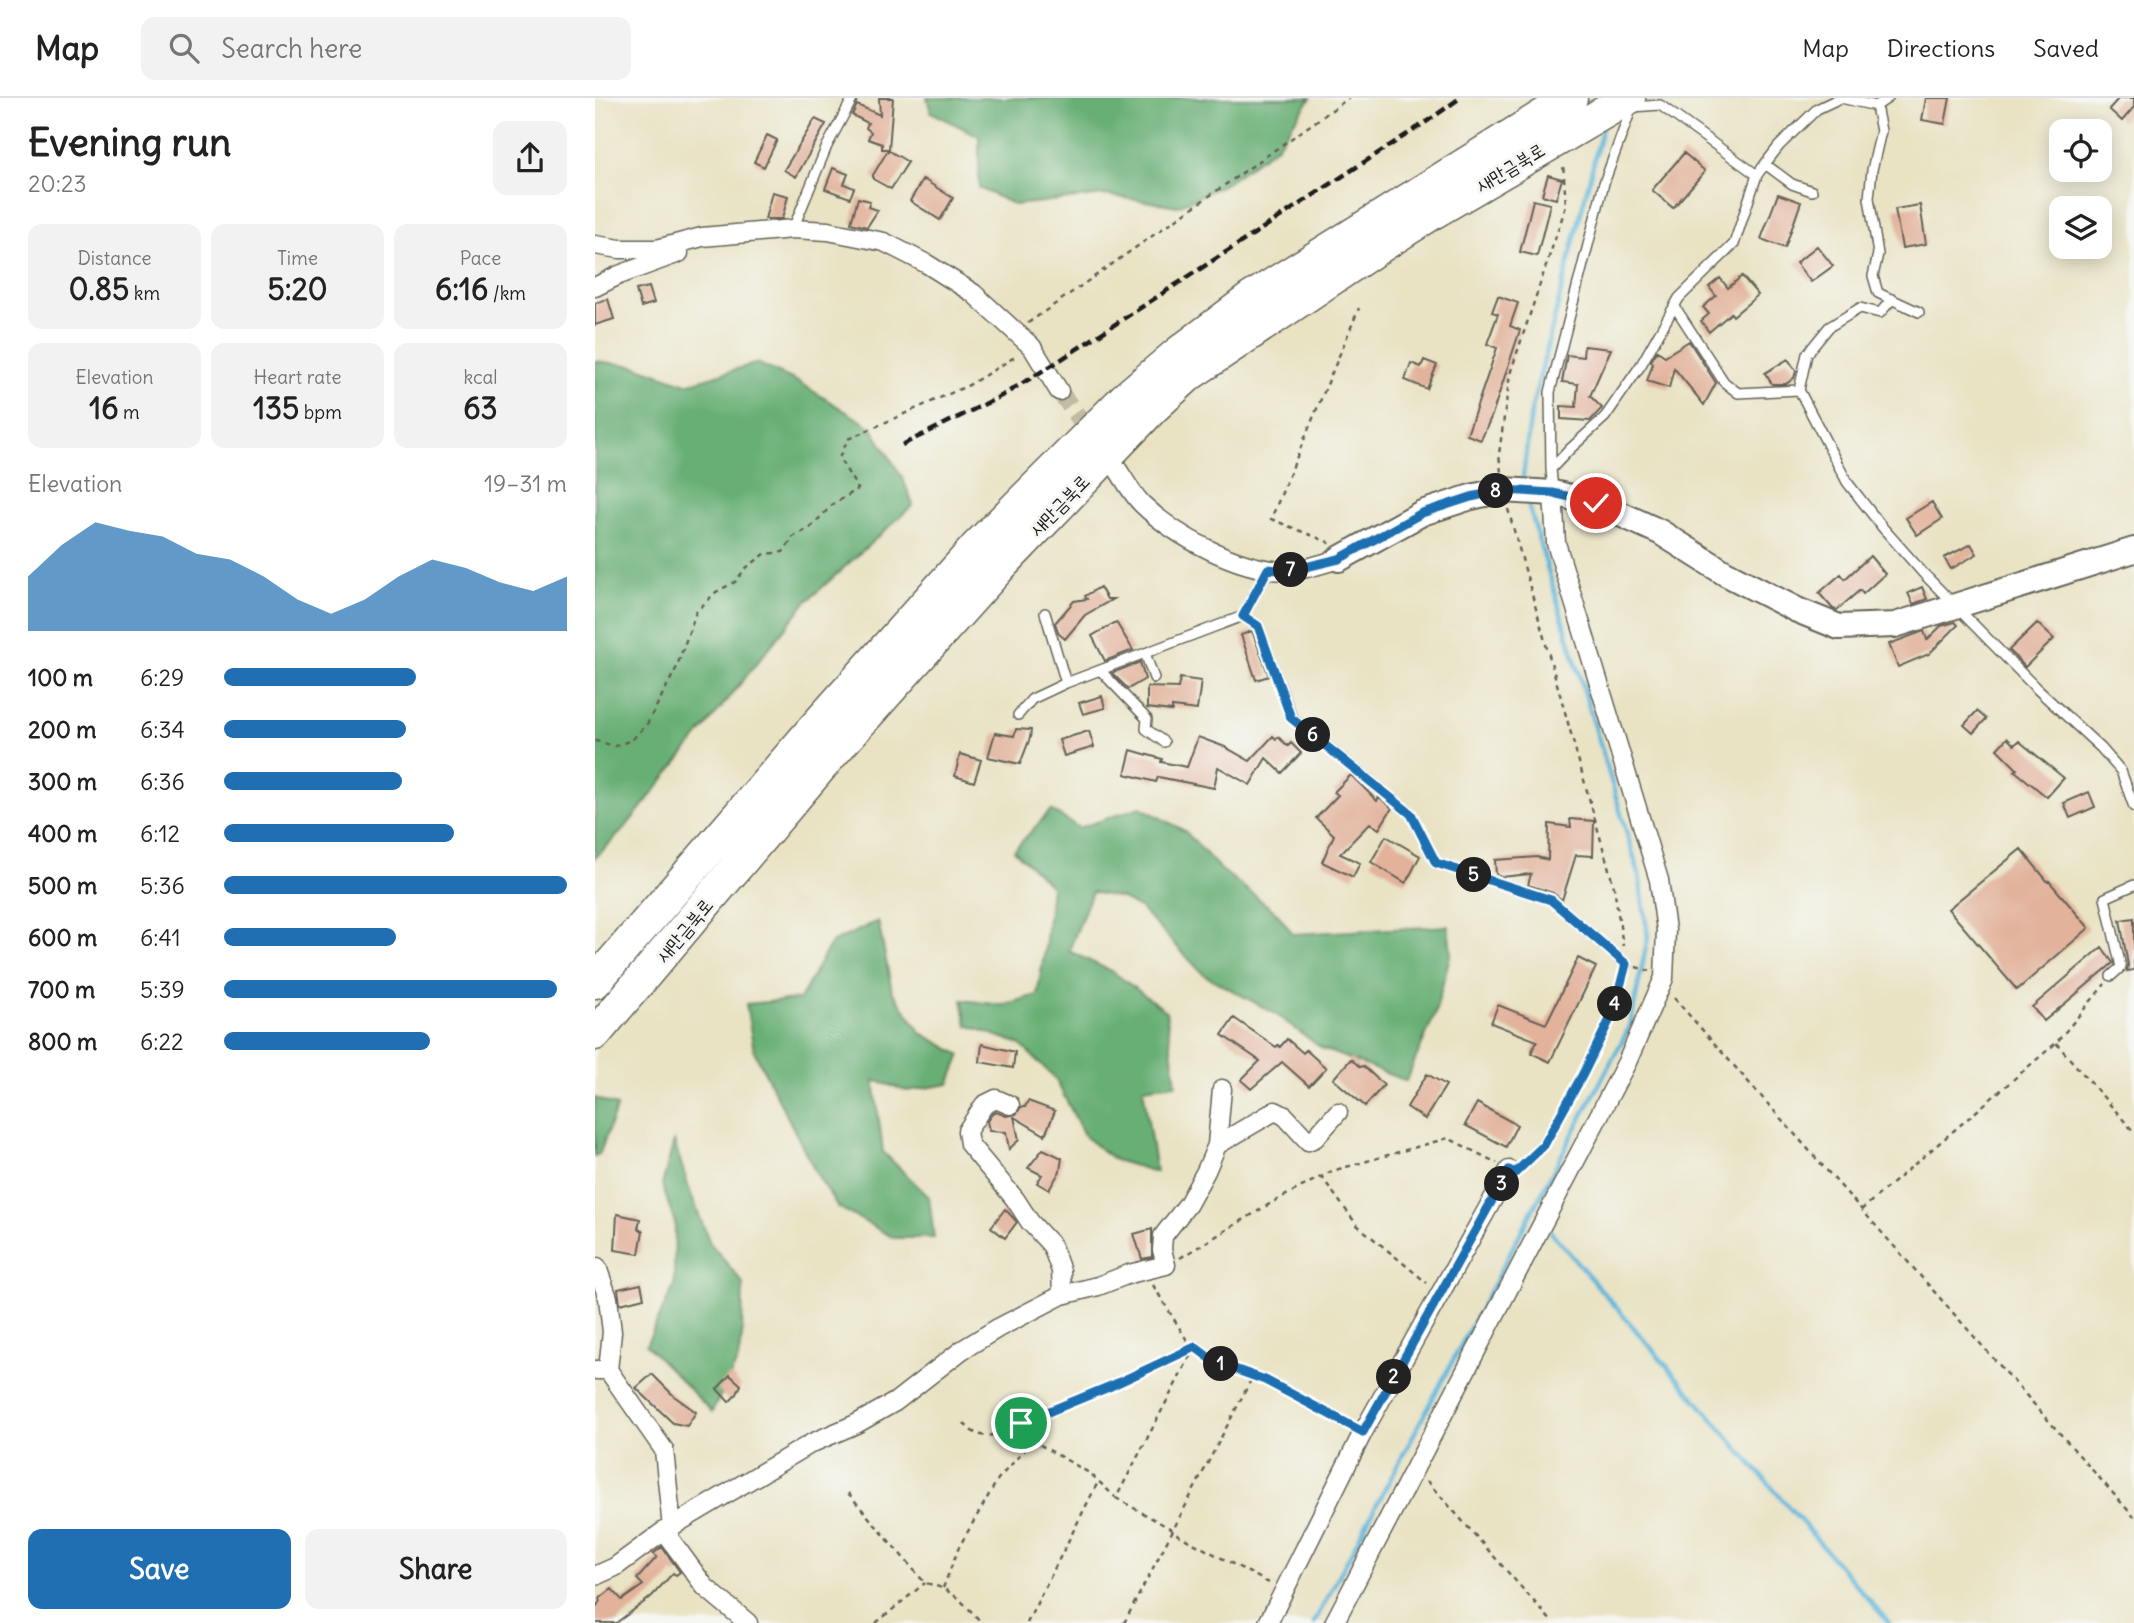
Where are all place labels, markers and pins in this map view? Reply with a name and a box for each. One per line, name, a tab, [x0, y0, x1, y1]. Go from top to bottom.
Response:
pin	[1566, 473, 1626, 533]
pin: 8	[1479, 474, 1513, 508]
pin: 7	[1273, 552, 1309, 588]
pin: 6	[1295, 718, 1331, 752]
pin: 5	[1457, 858, 1491, 892]
pin: 4	[1597, 986, 1633, 1021]
pin: 3	[1485, 1166, 1520, 1202]
pin: 1	[1203, 1346, 1239, 1382]
pin: 2	[1377, 1360, 1411, 1394]
pin	[991, 1393, 1051, 1453]

